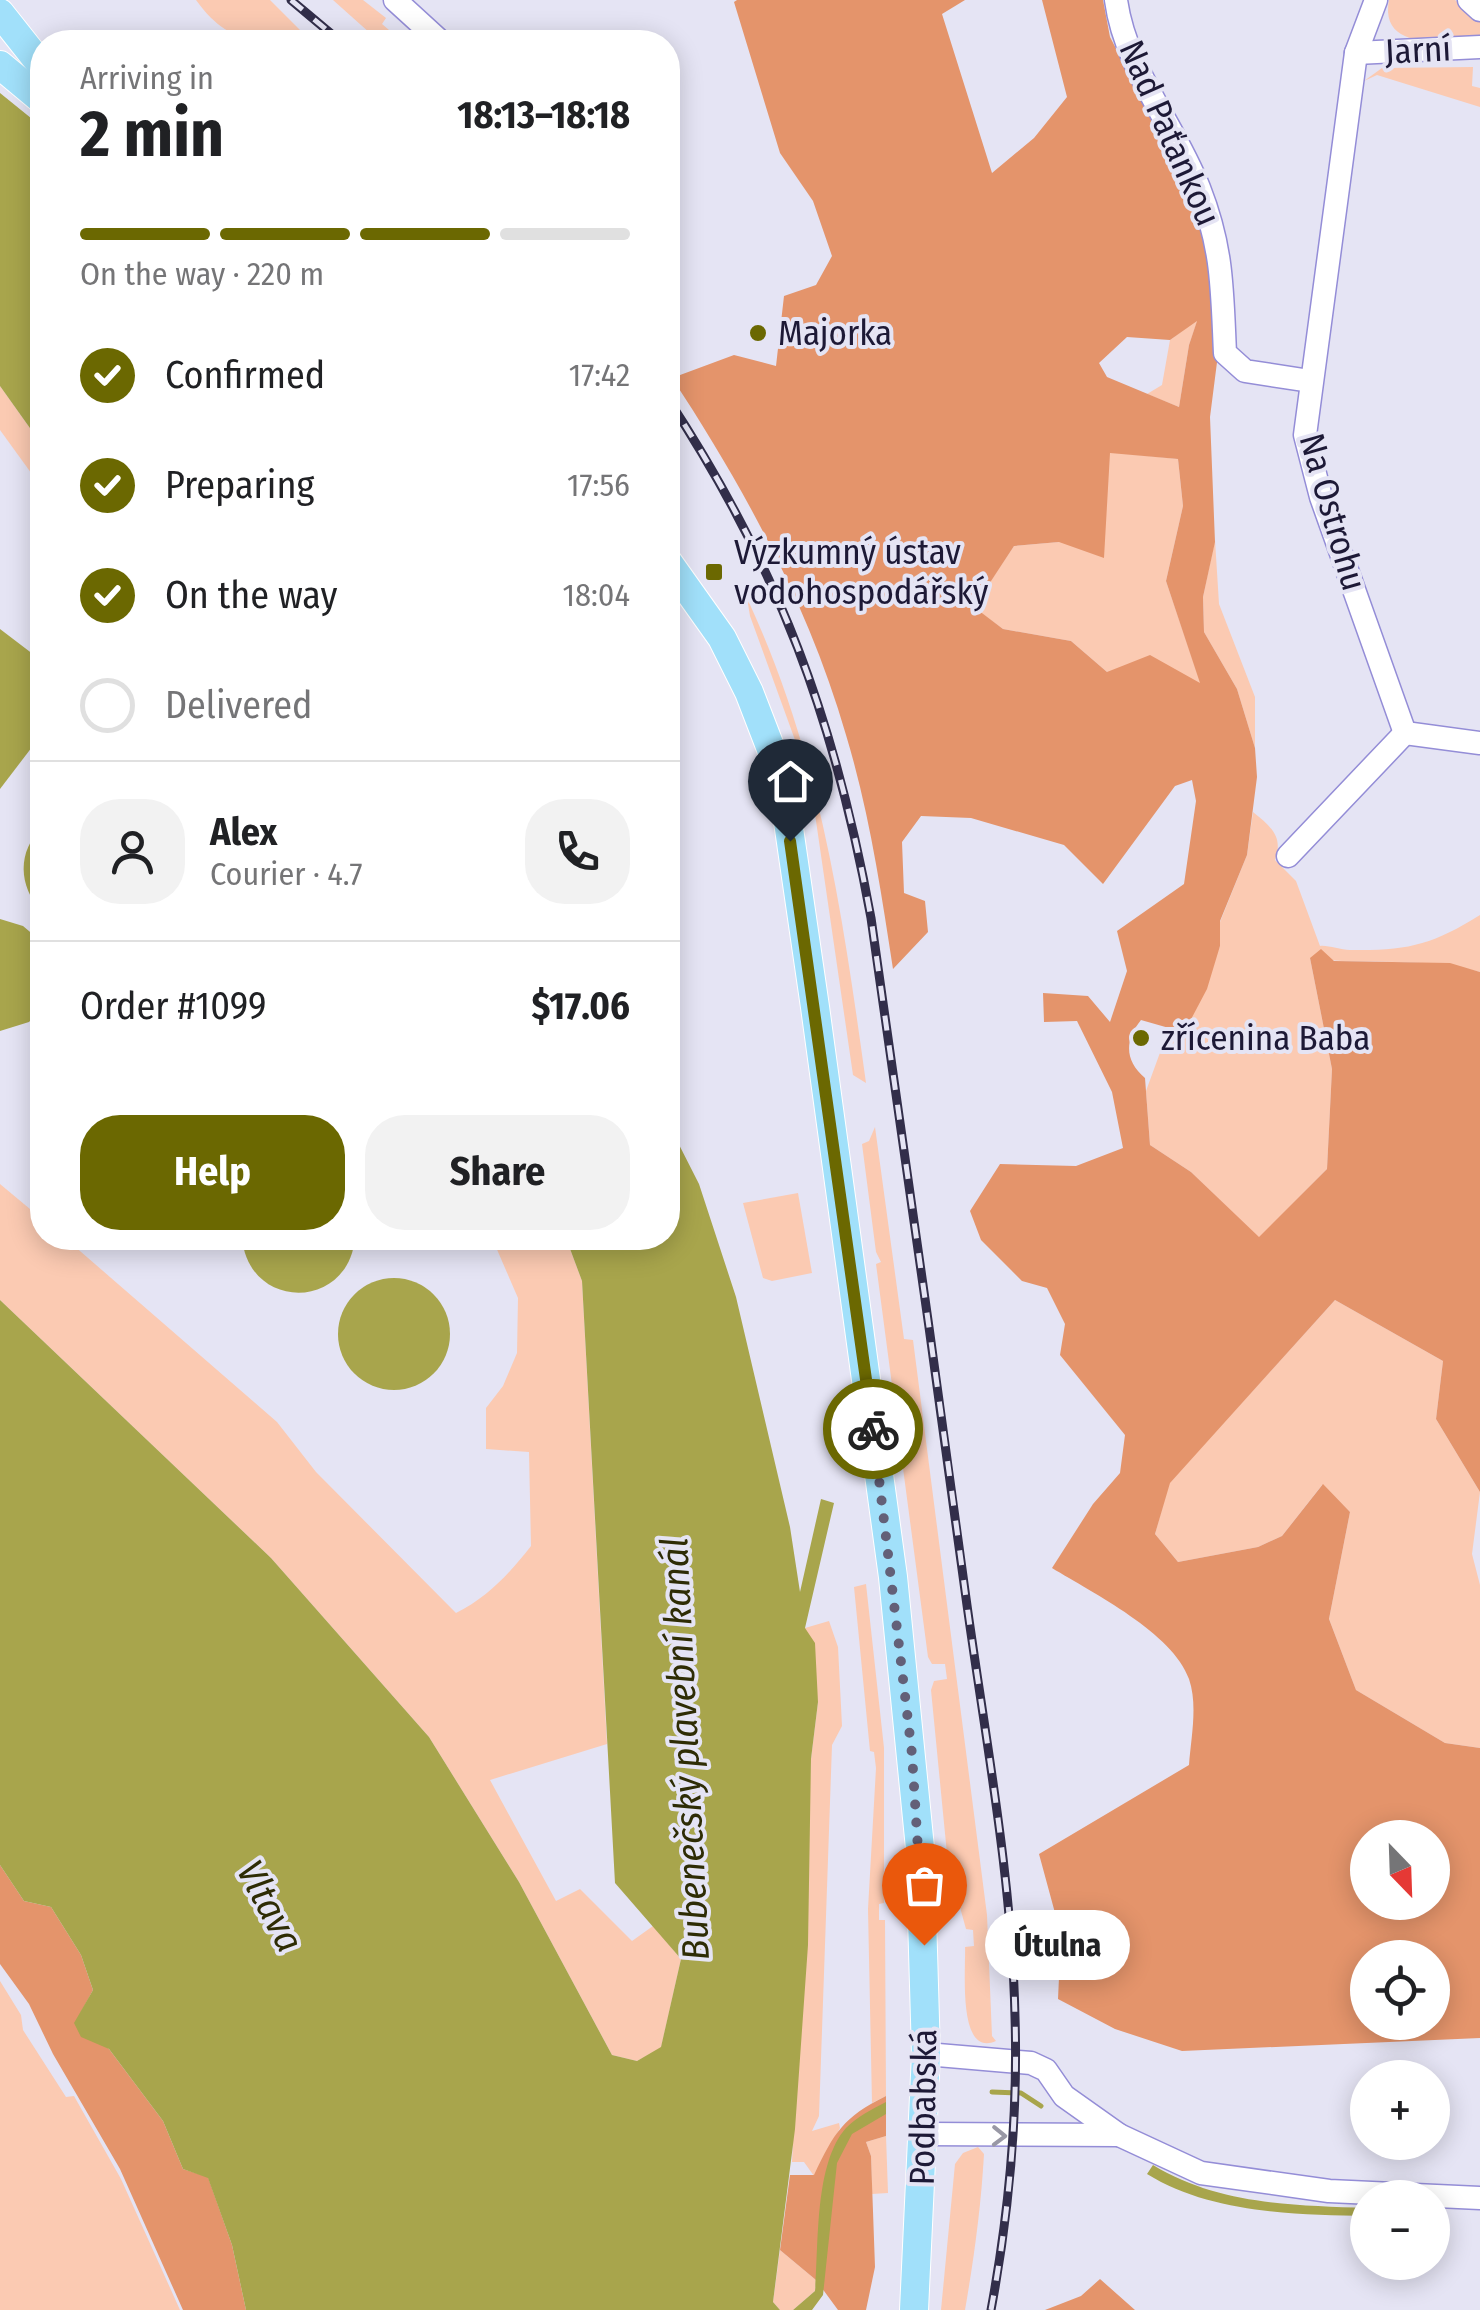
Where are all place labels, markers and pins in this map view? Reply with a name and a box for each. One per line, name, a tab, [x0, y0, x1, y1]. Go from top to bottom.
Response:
place label: Majorka	[778, 312, 892, 354]
marker: Majorka	[747, 322, 769, 344]
place label: Výzkumný ústav vodohospodářský	[734, 531, 989, 613]
marker: Výzkumný ústav vodohospodářský	[703, 561, 725, 583]
pin	[748, 739, 833, 842]
place label: zřícenina Baba	[1161, 1017, 1370, 1059]
marker: zřícenina Baba	[1130, 1027, 1152, 1049]
pin	[882, 1843, 967, 1946]
callout: Útulna	[984, 1910, 1129, 1980]

